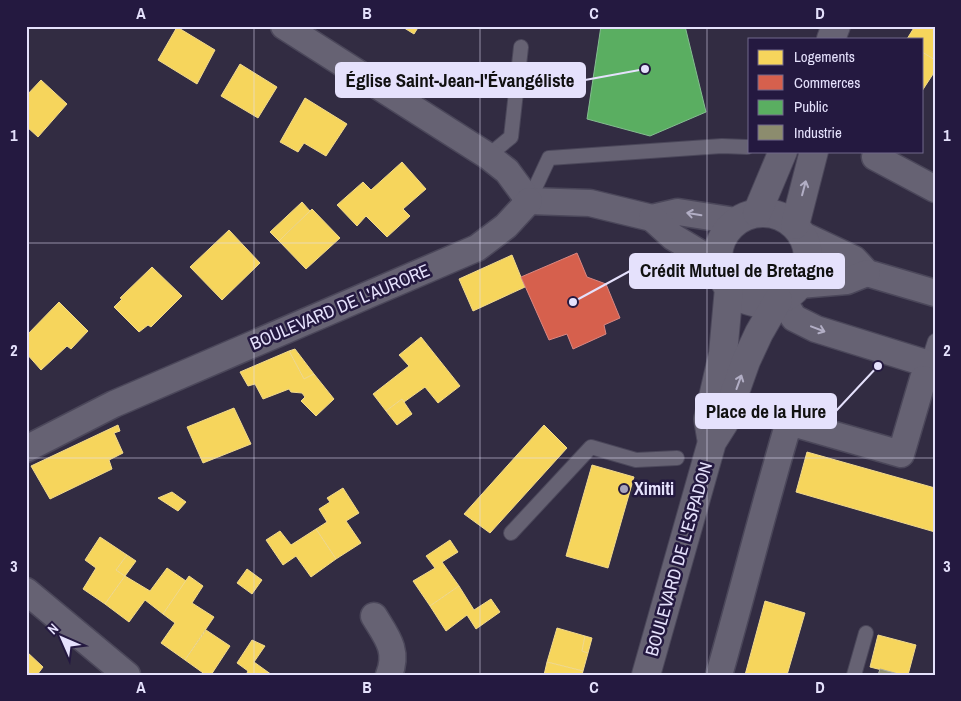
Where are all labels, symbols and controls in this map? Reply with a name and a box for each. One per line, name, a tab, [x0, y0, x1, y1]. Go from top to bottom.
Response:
text: A	[136, 2, 146, 24]
text: B	[362, 2, 372, 24]
text: C	[589, 2, 599, 24]
text: D	[815, 2, 825, 24]
legend	[748, 38, 924, 152]
text: Logements	[794, 46, 855, 67]
callout: Église Saint-Jean-l'Évangéliste	[336, 63, 585, 97]
text: Église Saint-Jean-l'Évangéliste	[346, 67, 575, 93]
text: Commerces	[794, 72, 860, 93]
text: Public	[794, 96, 828, 117]
text: Industrie	[794, 122, 842, 143]
text: 1	[10, 124, 18, 146]
text: 1	[943, 124, 951, 146]
one-way arrow	[800, 180, 809, 196]
one-way arrow	[686, 209, 702, 219]
callout: Crédit Mutuel de Bretagne	[630, 254, 844, 288]
street label: BOULEVARD DE L'AURORE	[246, 257, 433, 356]
text: Crédit Mutuel de Bretagne	[640, 257, 834, 283]
one-way arrow	[810, 325, 825, 334]
text: 2	[10, 339, 18, 361]
text: 2	[943, 339, 951, 361]
one-way arrow	[735, 375, 744, 391]
callout: Place de la Hure	[696, 394, 836, 428]
text: Place de la Hure	[706, 398, 827, 424]
street label: BOULEVARD DE L'ESPADON	[639, 459, 718, 659]
place label: Ximiti	[634, 476, 674, 501]
marker: Ximiti	[618, 483, 630, 495]
text: 3	[10, 555, 18, 577]
text: 3	[943, 555, 951, 577]
north arrow	[38, 614, 88, 664]
text: N	[44, 620, 62, 638]
text: A	[136, 676, 146, 698]
text: B	[362, 676, 372, 698]
text: C	[589, 676, 599, 698]
text: D	[815, 676, 825, 698]

